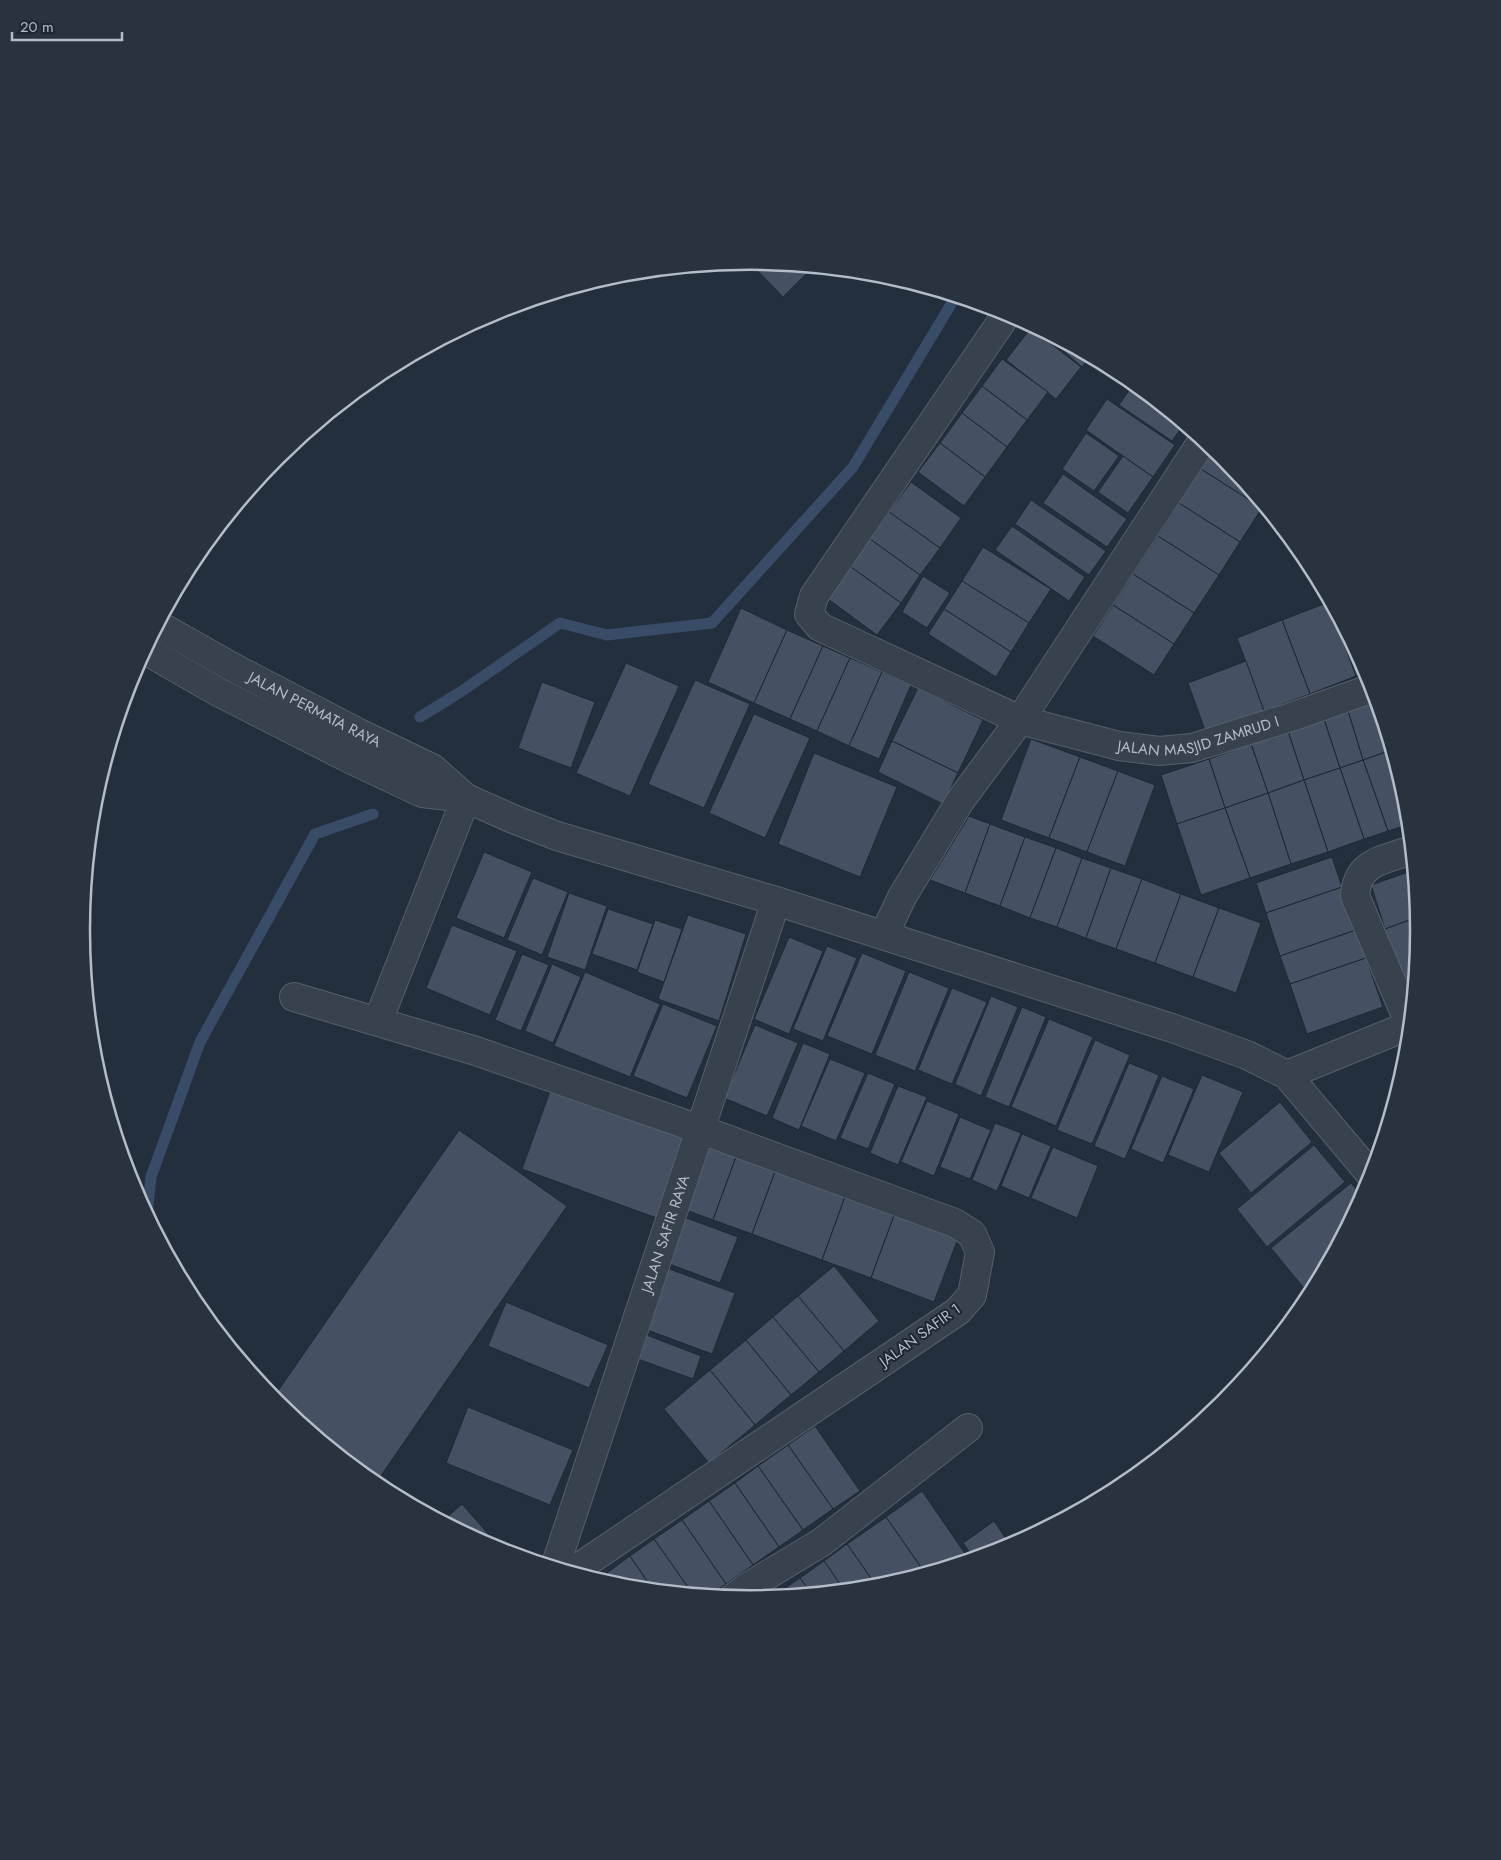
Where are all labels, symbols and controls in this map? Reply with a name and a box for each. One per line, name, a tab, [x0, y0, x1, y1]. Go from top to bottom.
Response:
scale bar	[12, 10, 122, 42]
text: 20 m	[20, 16, 54, 38]
street label: JALAN PERMATA RAYA	[243, 665, 385, 753]
street label: JALAN MASJID ZAMRUD I	[1114, 710, 1282, 762]
street label: JALAN SAFIR RAYA	[635, 1172, 695, 1298]
street label: JALAN SAFIR 1	[873, 1298, 965, 1373]

